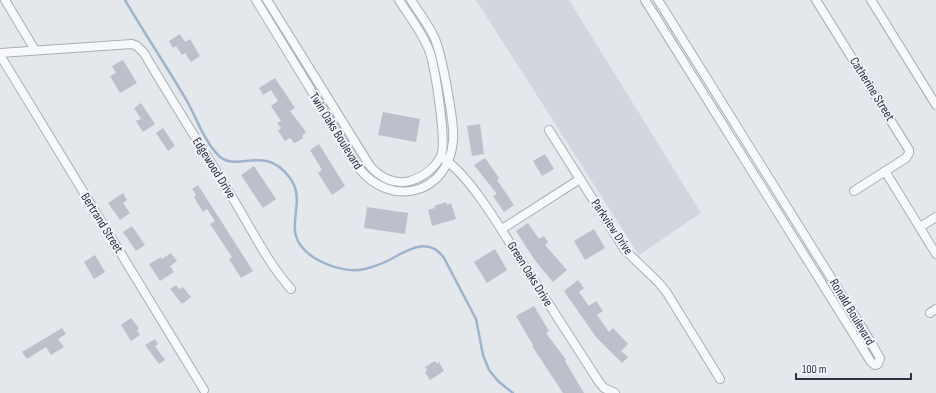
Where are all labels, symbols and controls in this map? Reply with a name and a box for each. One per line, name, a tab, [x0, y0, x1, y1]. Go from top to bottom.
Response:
street label: Catherine Street	[846, 54, 898, 124]
street label: Twin Oaks Boulevard	[306, 90, 366, 172]
street label: Edgewood Drive	[189, 134, 239, 202]
street label: Bertrand Street	[77, 190, 127, 256]
street label: Parkview Drive	[588, 196, 636, 258]
street label: Green Oaks Drive	[504, 239, 556, 309]
street label: Ronald Boulevard	[826, 276, 878, 348]
scale bar	[796, 355, 911, 381]
text: 100 m	[802, 362, 827, 377]

